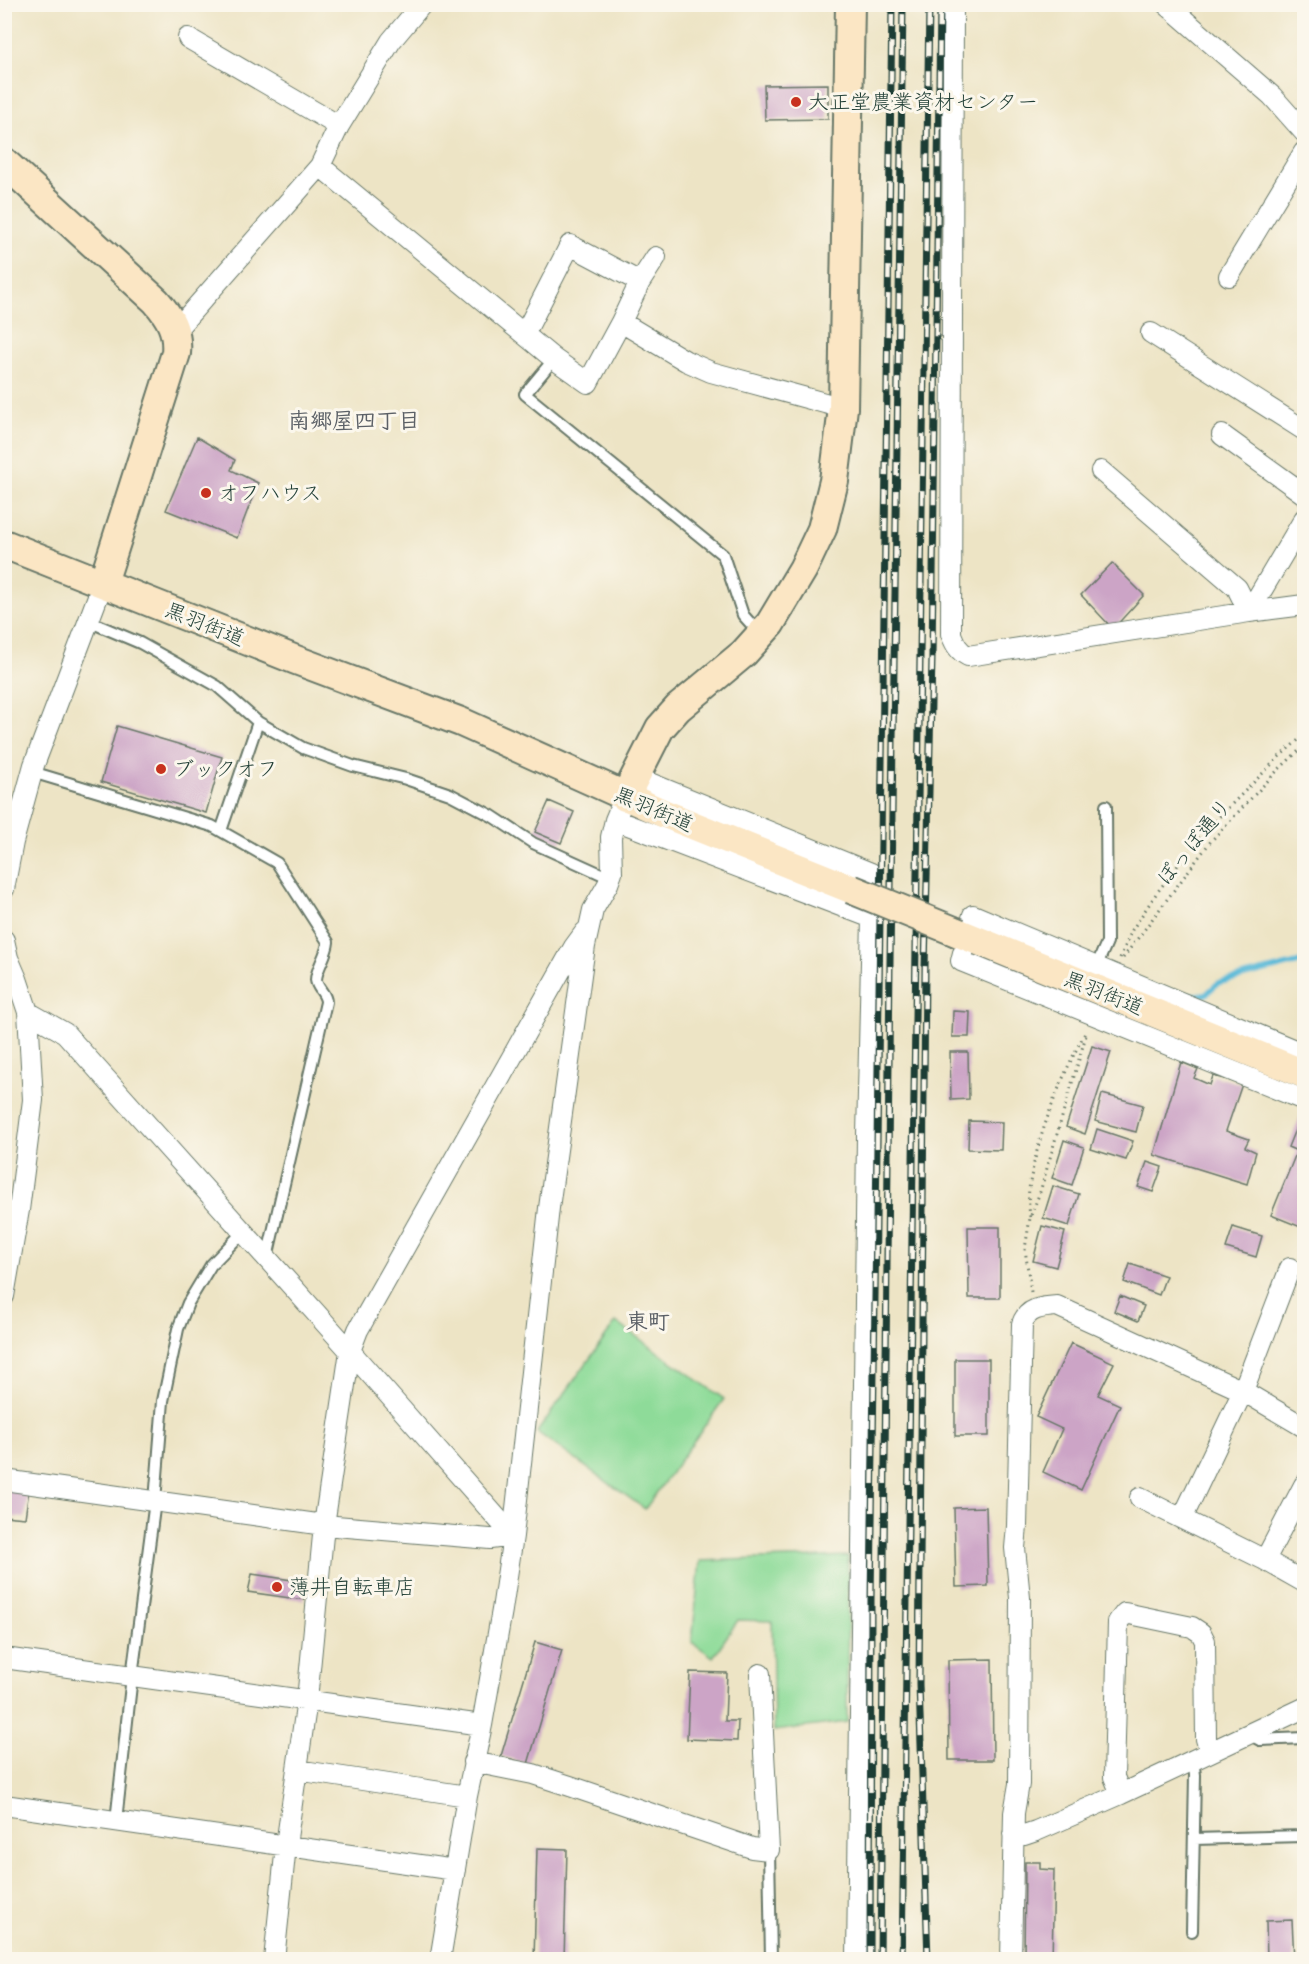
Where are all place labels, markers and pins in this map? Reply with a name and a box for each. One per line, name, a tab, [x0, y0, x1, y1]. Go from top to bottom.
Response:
place label: 大正堂農業資材センター	[808, 89, 1038, 116]
marker: 大正堂農業資材センター	[789, 95, 803, 109]
place label: オフハウス	[218, 480, 322, 507]
marker: オフハウス	[199, 486, 213, 500]
place label: ブックオフ	[173, 756, 278, 783]
marker: ブックオフ	[154, 762, 168, 776]
place label: 薄井自転車店	[289, 1574, 415, 1601]
marker: 薄井自転車店	[270, 1580, 284, 1594]

